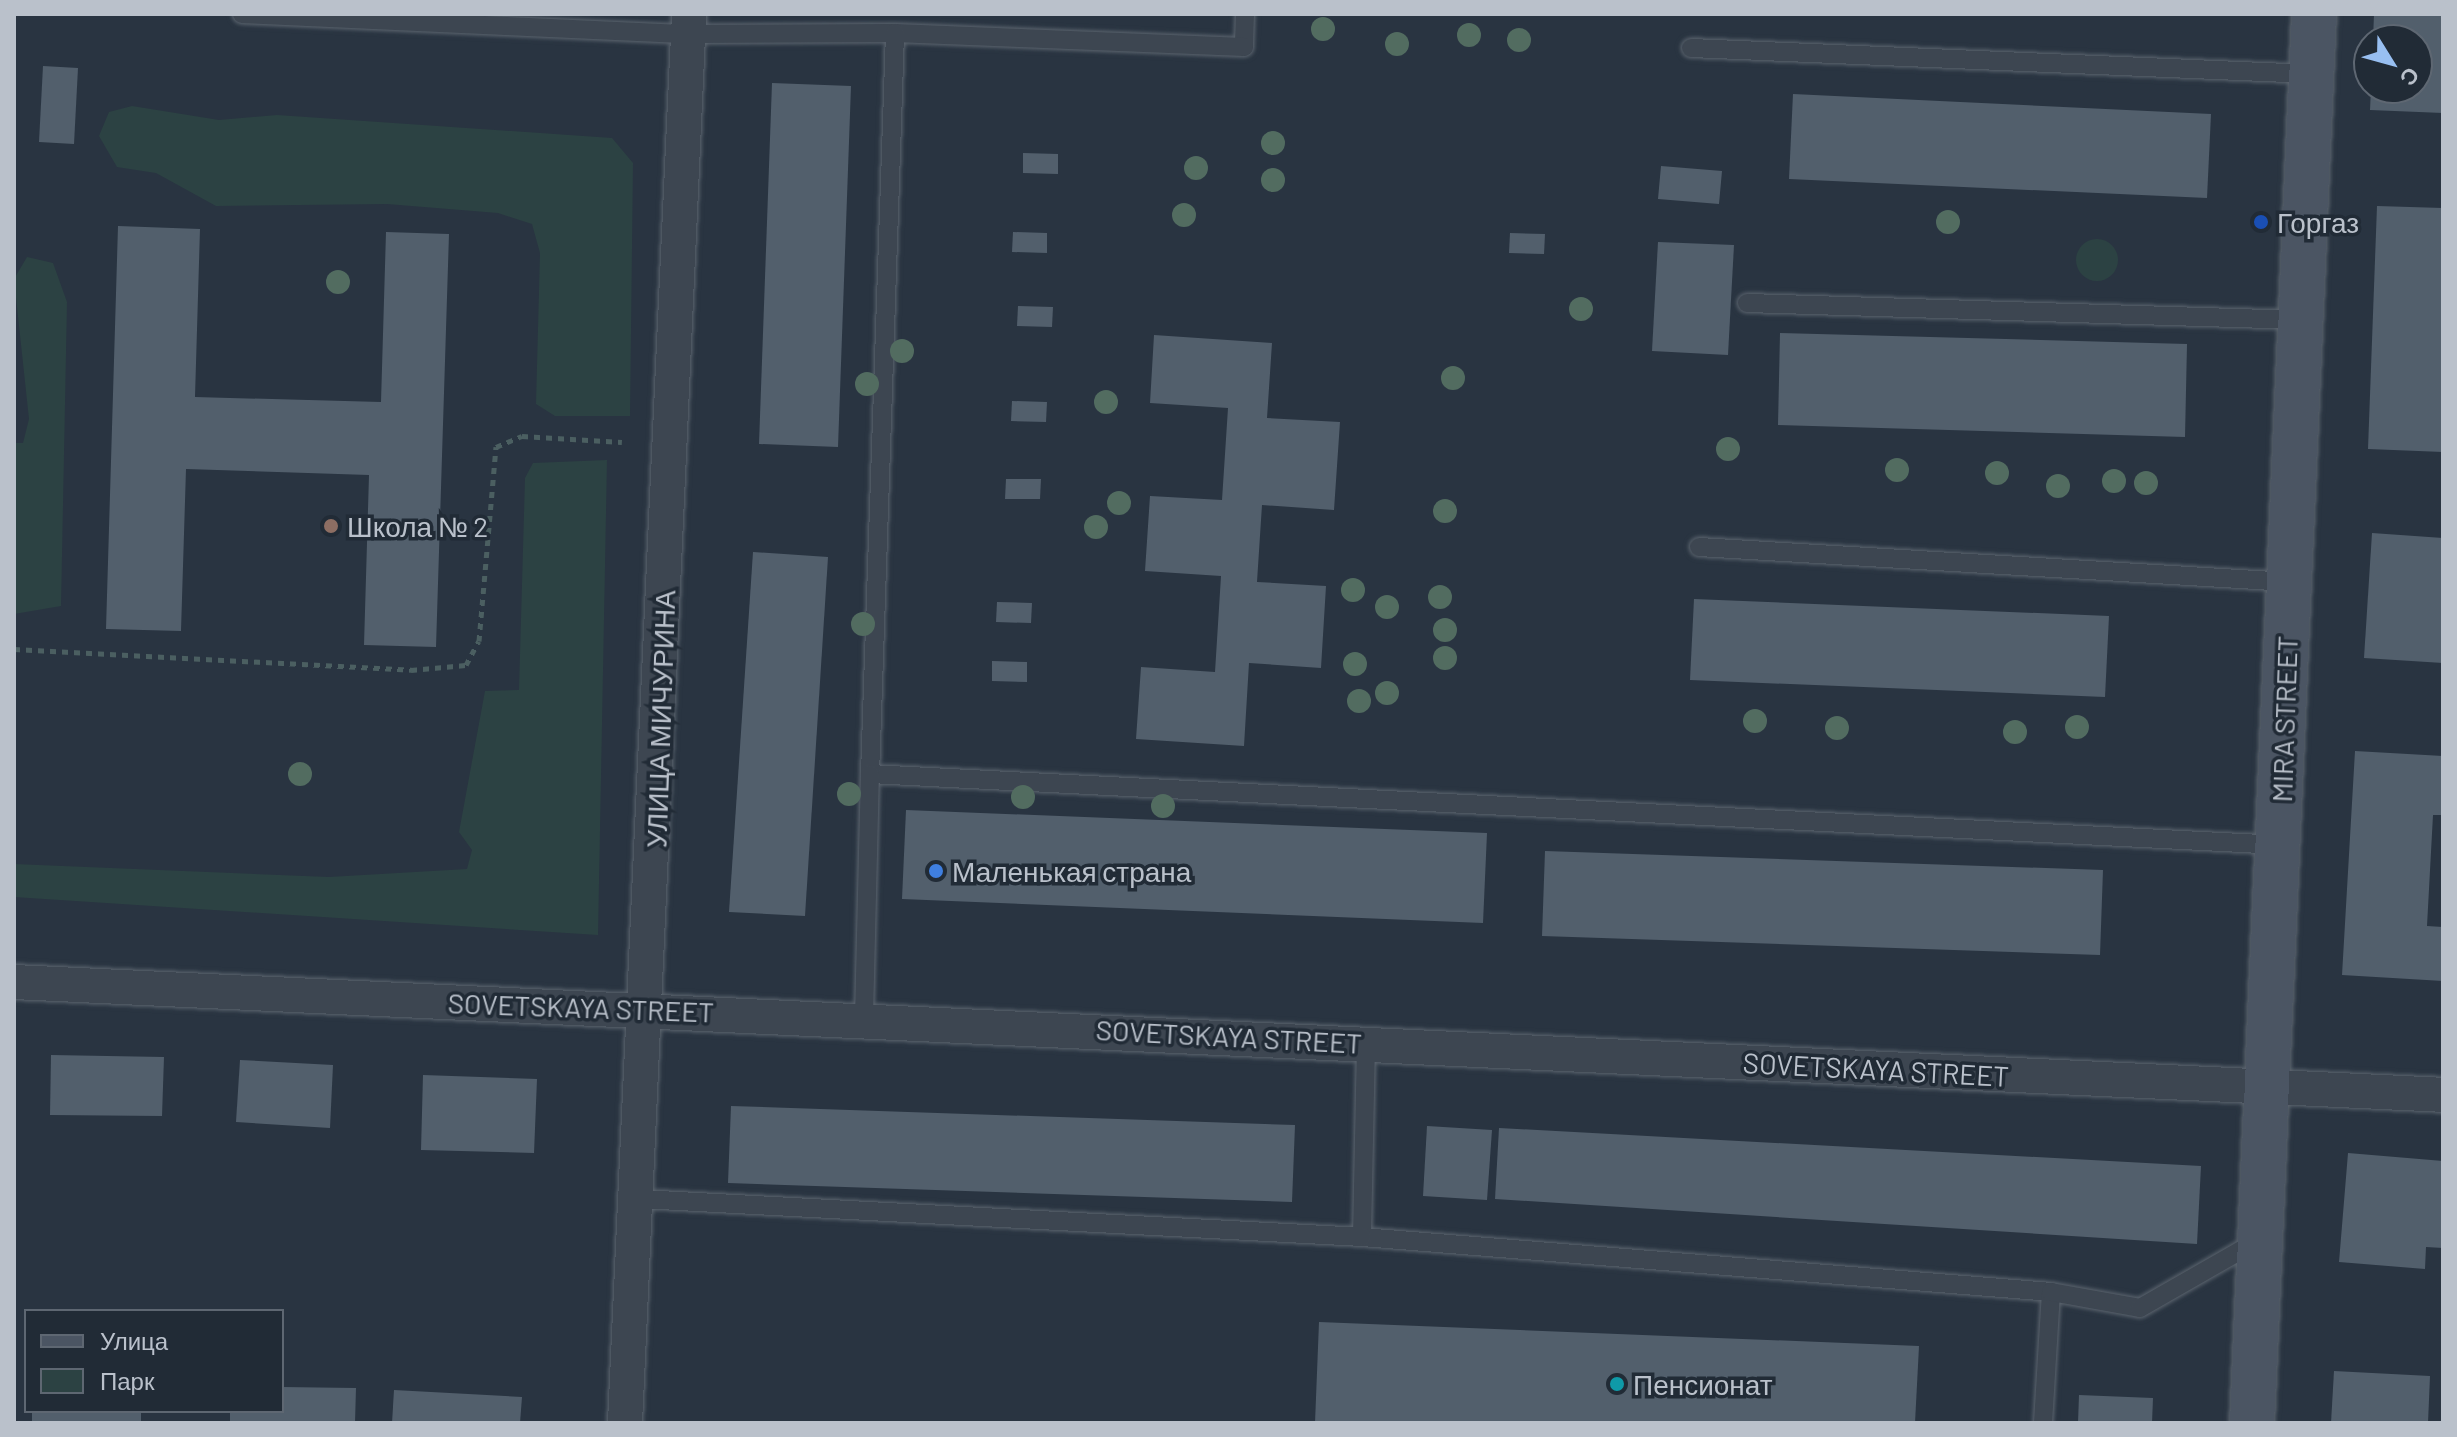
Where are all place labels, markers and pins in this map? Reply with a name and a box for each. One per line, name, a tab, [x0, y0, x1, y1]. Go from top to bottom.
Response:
place label: Горгаз	[2277, 205, 2359, 239]
marker: Горгаз	[2252, 213, 2270, 231]
place label: Школа № 2	[347, 509, 488, 543]
marker: Школа № 2	[322, 517, 340, 535]
place label: Маленькая страна	[952, 854, 1191, 888]
marker: Маленькая страна	[927, 862, 945, 880]
place label: Пенсионат	[1633, 1367, 1773, 1401]
marker: Пенсионат	[1608, 1375, 1626, 1393]

